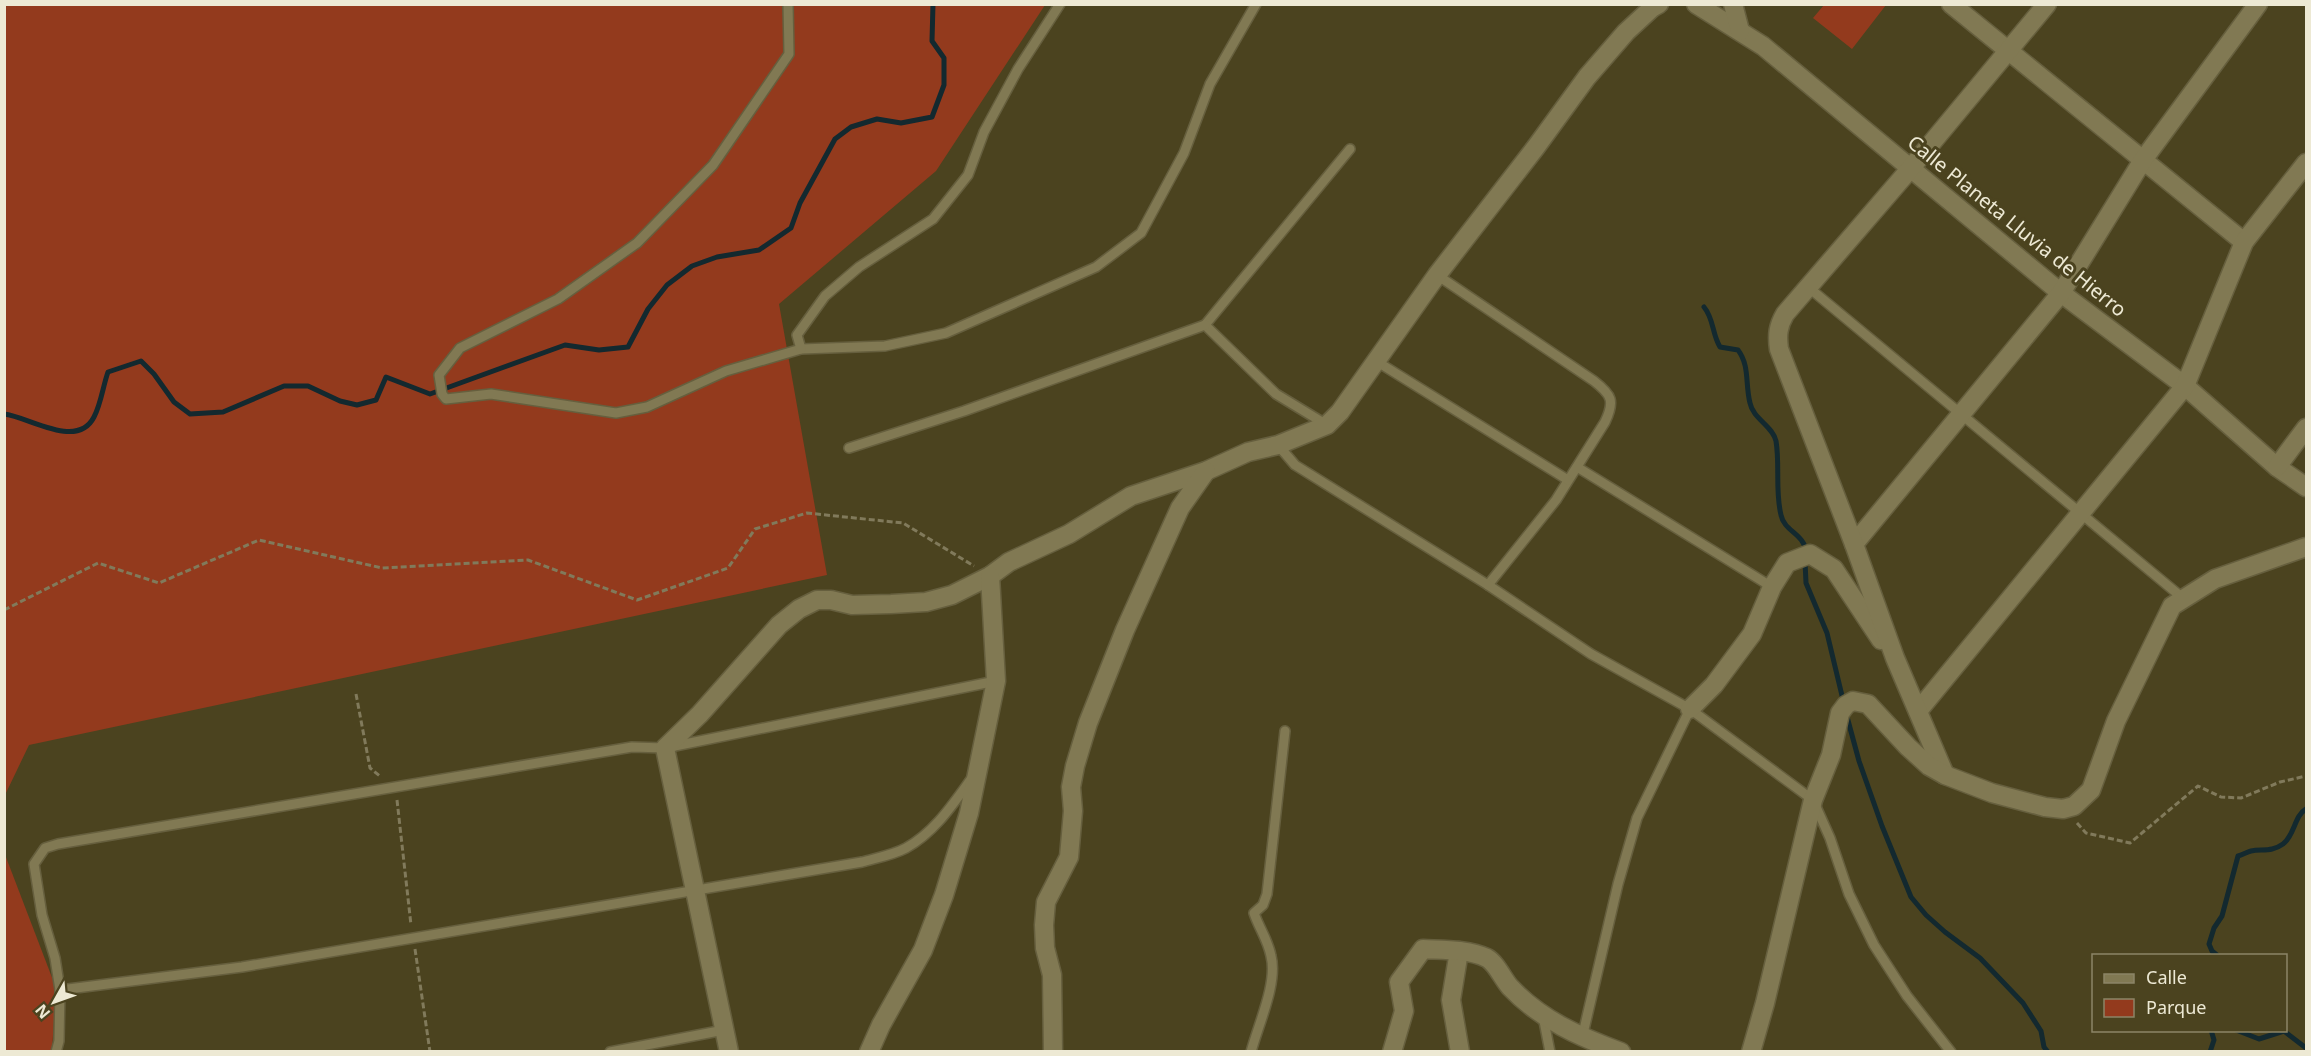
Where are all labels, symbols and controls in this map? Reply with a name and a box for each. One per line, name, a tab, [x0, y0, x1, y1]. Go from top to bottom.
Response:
street label: Calle Planeta Lluvia de Hierro	[1902, 129, 2132, 322]
legend	[2092, 954, 2287, 1032]
text: Calle	[2146, 965, 2187, 989]
north arrow	[24, 972, 84, 1032]
text: Parque	[2146, 995, 2206, 1019]
text: N	[30, 1000, 55, 1024]

